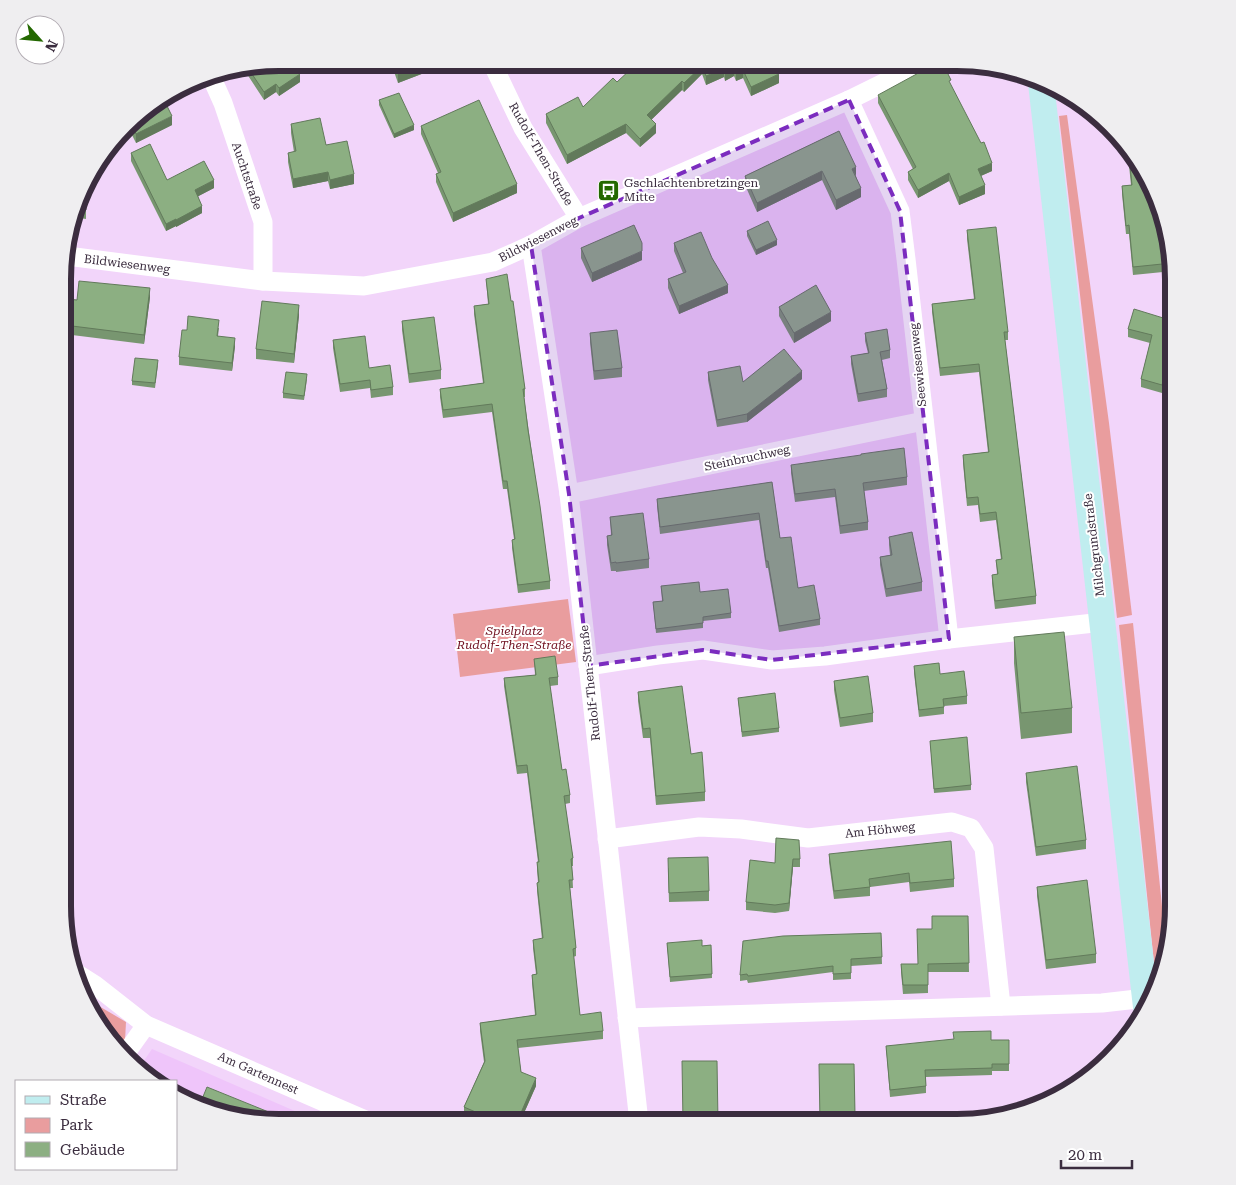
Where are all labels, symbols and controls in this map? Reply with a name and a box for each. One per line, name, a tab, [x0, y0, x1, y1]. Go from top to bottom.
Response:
north arrow	[15, 15, 65, 65]
text: N	[42, 37, 61, 55]
street label: Rudolf-Then-Straße	[506, 100, 576, 208]
street label: Auchtstraße	[229, 141, 265, 212]
place label: Gschlachtenbretzingen Mitte	[624, 176, 759, 204]
bus stop icon: Gschlachtenbretzingen Mitte	[596, 178, 620, 202]
street label: Bildwiesenweg	[496, 213, 580, 265]
street label: Bildwiesenweg	[83, 252, 171, 276]
street label: Seewiesenweg	[907, 322, 929, 408]
street label: Steinbruchweg	[703, 442, 791, 474]
street label: Milchgrundstraße	[1081, 492, 1107, 597]
park label: Spielplatz Rudolf-Then-Straße	[456, 624, 571, 652]
street label: Rudolf-Then-Straße	[577, 624, 603, 742]
street label: Am Höhweg	[844, 819, 916, 841]
street label: Am Gartennest	[216, 1049, 301, 1097]
legend	[15, 1080, 178, 1170]
text: Straße	[60, 1091, 107, 1109]
text: Park	[60, 1116, 94, 1134]
scale bar	[1061, 1138, 1132, 1170]
text: Gebäude	[60, 1141, 125, 1159]
text: 20 m	[1068, 1146, 1103, 1164]

